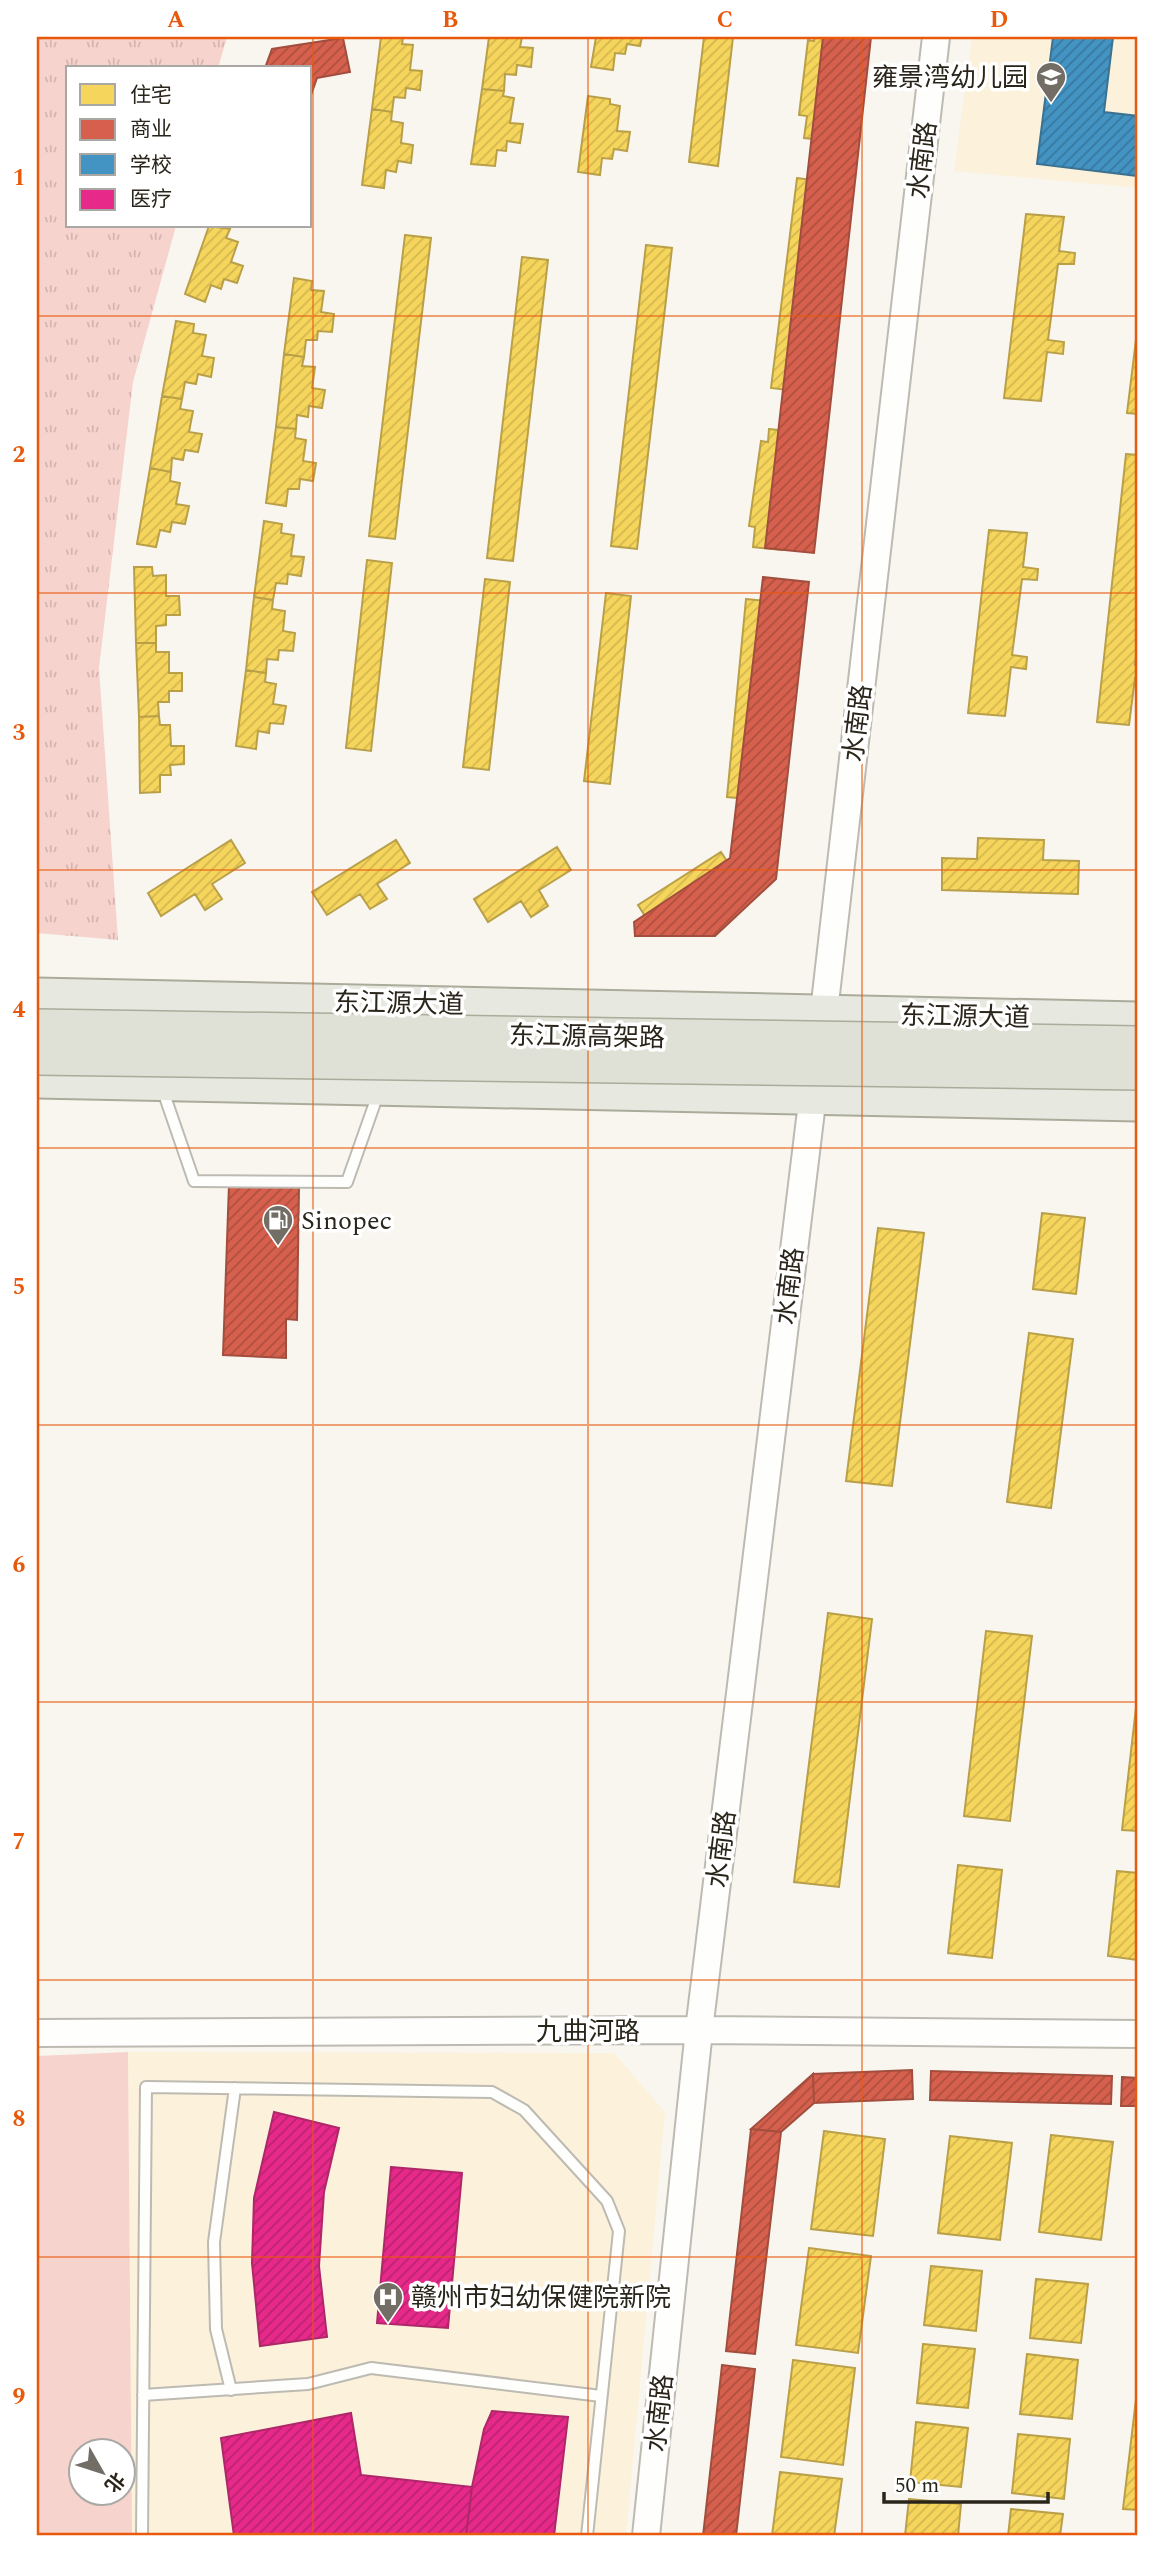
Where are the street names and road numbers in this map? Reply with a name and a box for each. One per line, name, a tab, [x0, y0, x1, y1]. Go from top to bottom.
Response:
street label: 水南路	[898, 119, 948, 201]
street label: 水南路	[833, 682, 883, 764]
street label: 东江源大道	[334, 983, 464, 1025]
street label: 东江源大道	[900, 996, 1030, 1038]
street label: 东江源高架路	[509, 1016, 665, 1058]
street label: 水南路	[765, 1245, 815, 1327]
street label: 水南路	[697, 1808, 747, 1890]
street label: 九曲河路	[536, 2012, 640, 2052]
street label: 水南路	[636, 2372, 684, 2454]

